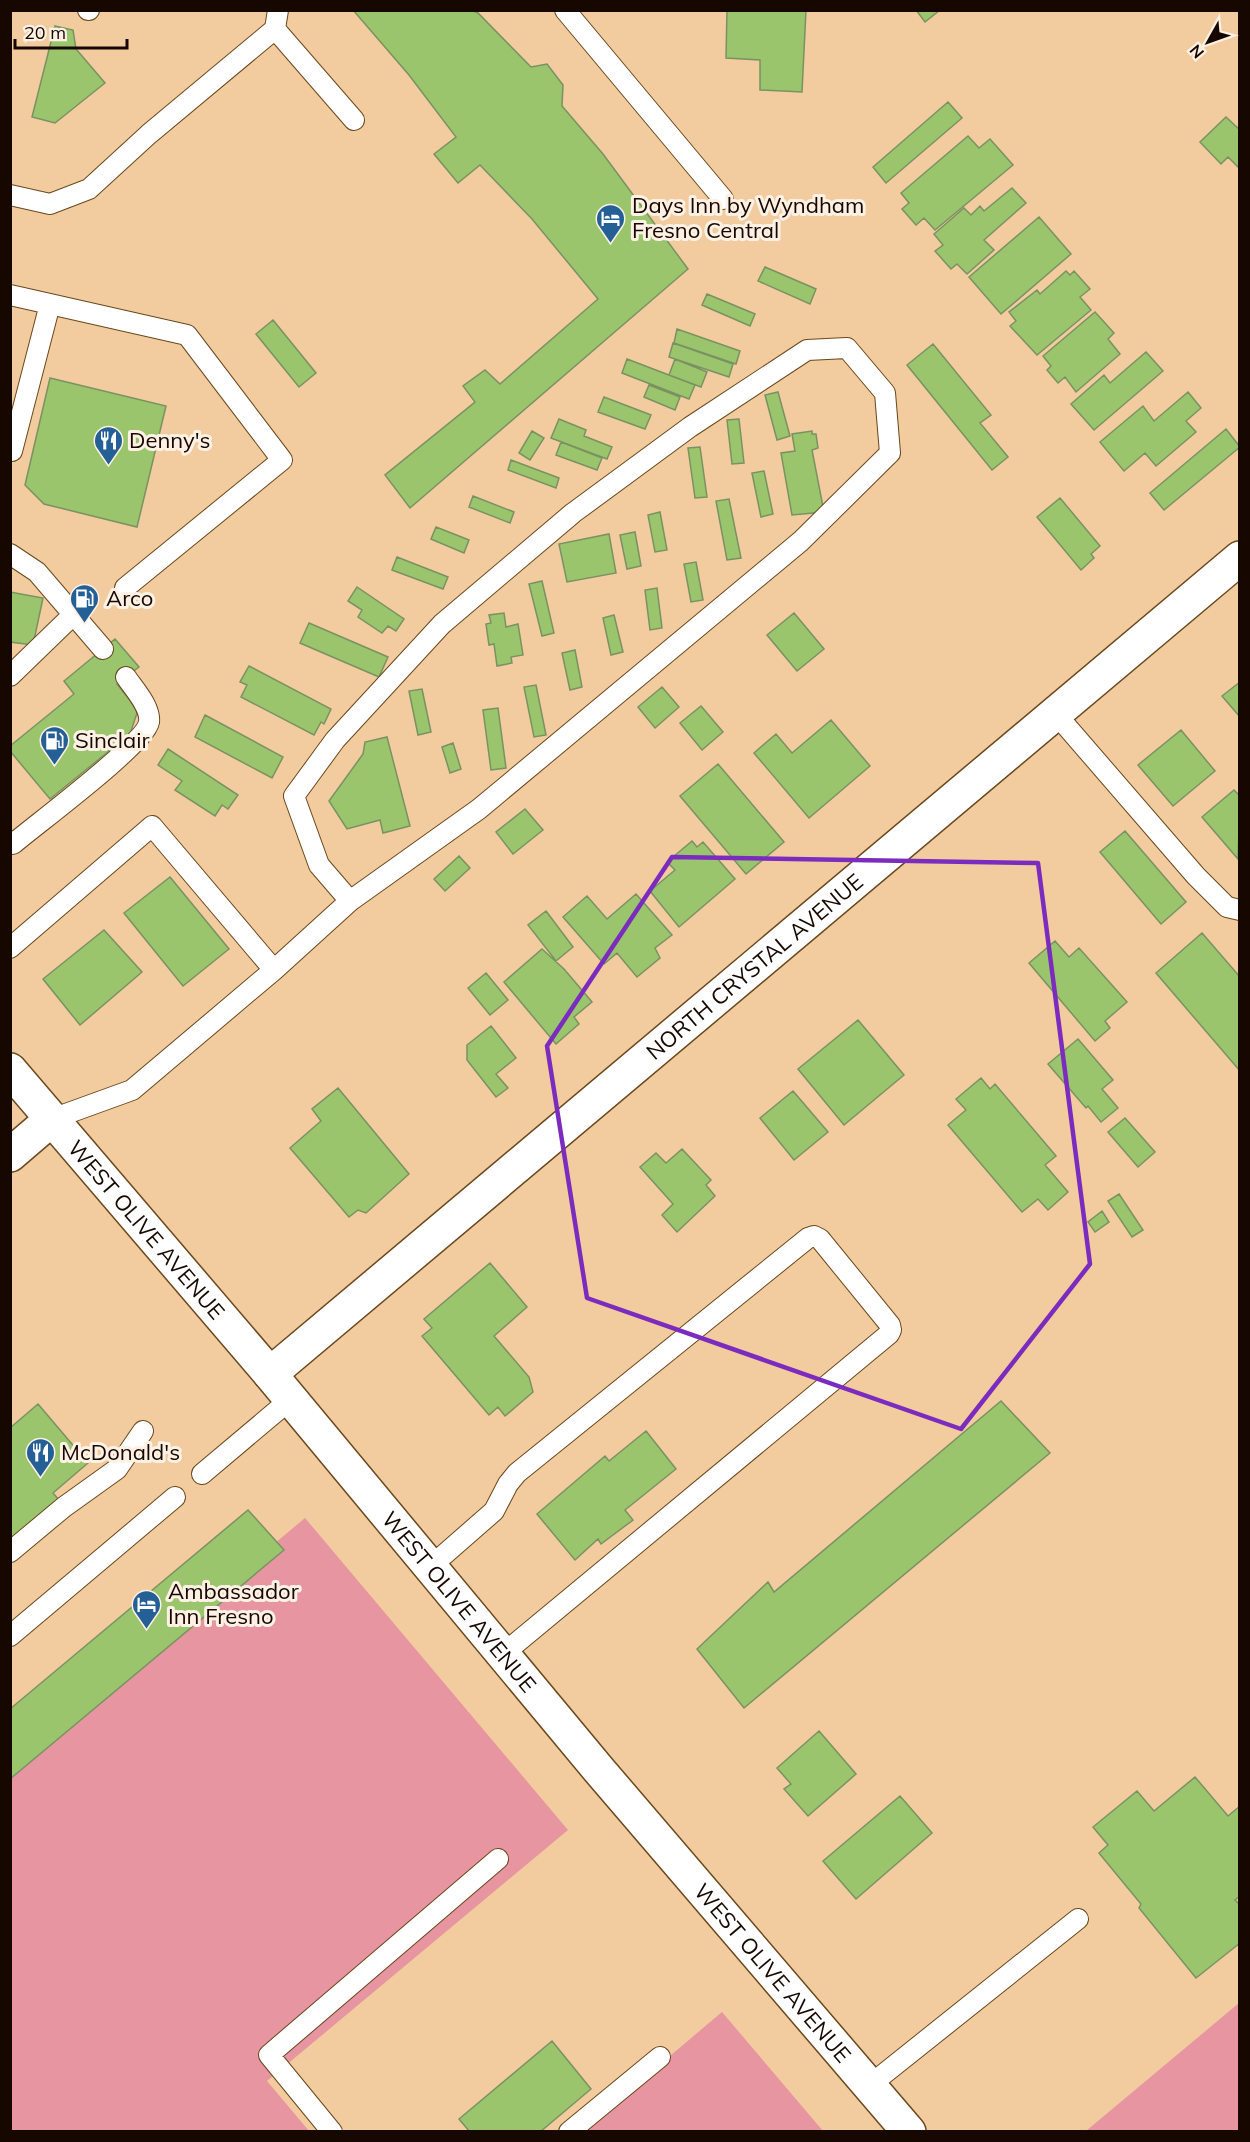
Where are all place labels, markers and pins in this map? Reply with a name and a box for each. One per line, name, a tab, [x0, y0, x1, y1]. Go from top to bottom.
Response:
place label: Days Inn by Wyndham Fresno Central	[632, 191, 864, 244]
hotel icon: Days Inn by Wyndham Fresno Central	[595, 202, 627, 244]
restaurant icon: Denny's	[92, 424, 124, 466]
place label: Denny's	[129, 426, 211, 454]
fuel station icon: Arco	[69, 582, 101, 624]
place label: Arco	[106, 584, 153, 612]
fuel station icon: Sinclair	[38, 724, 70, 766]
place label: Sinclair	[75, 726, 149, 754]
restaurant icon: McDonald's	[24, 1436, 56, 1478]
place label: McDonald's	[61, 1438, 180, 1466]
place label: Ambassador Inn Fresno	[168, 1577, 299, 1630]
hotel icon: Ambassador Inn Fresno	[131, 1588, 163, 1630]

